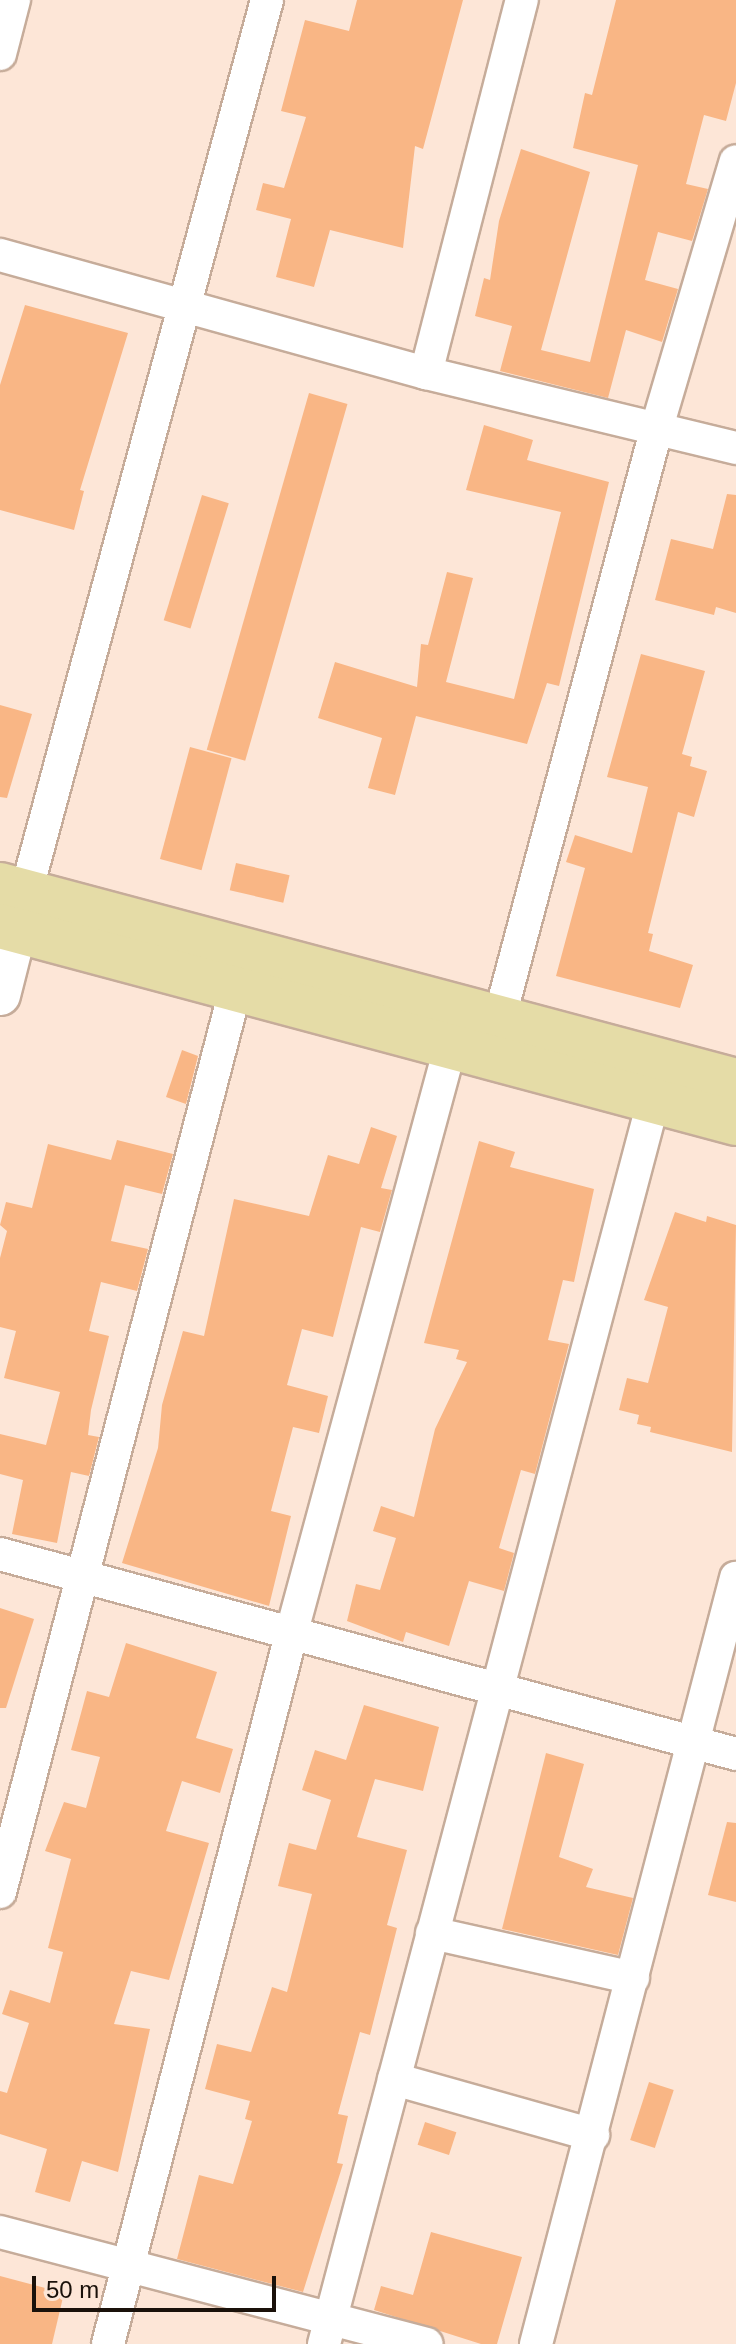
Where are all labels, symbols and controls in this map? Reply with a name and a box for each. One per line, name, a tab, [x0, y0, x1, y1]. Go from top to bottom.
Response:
scale bar	[36, 2260, 280, 2310]
text: 50 m	[46, 2276, 99, 2303]

